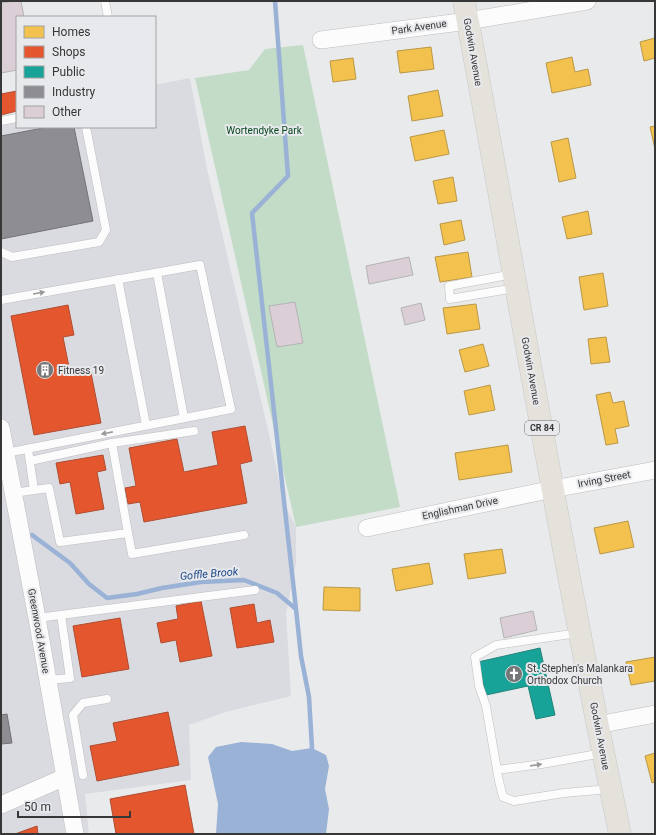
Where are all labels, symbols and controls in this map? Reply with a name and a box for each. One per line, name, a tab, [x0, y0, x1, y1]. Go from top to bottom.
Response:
legend	[16, 16, 156, 128]
street label: Godwin Avenue	[462, 17, 484, 87]
street label: Park Avenue	[391, 18, 447, 36]
text: Homes	[52, 25, 90, 39]
text: Shops	[52, 45, 86, 59]
text: Public	[52, 65, 85, 79]
text: Industry	[52, 85, 96, 99]
text: Other	[52, 105, 81, 119]
park label: Wortendyke Park	[226, 125, 303, 136]
one-way arrow	[33, 290, 46, 296]
street label: Godwin Avenue	[520, 336, 542, 406]
building icon: Fitness 19	[35, 360, 55, 380]
place label: Fitness 19	[58, 365, 104, 376]
road number: CR 84	[525, 421, 559, 435]
one-way arrow	[101, 430, 113, 436]
street label: Irving Street	[577, 468, 631, 490]
street label: Englishman Drive	[421, 495, 499, 521]
water label: Goffle Brook	[179, 565, 239, 583]
street label: Greenwood Avenue	[26, 588, 52, 674]
place label: St. Stephen's Malankara Orthodox Church	[527, 663, 633, 686]
church icon: St. Stephen's Malankara Orthodox Church	[504, 664, 524, 684]
street label: Godwin Avenue	[588, 701, 612, 771]
one-way arrow	[529, 762, 542, 768]
scale bar	[18, 793, 130, 819]
text: 50 m	[24, 800, 51, 814]

